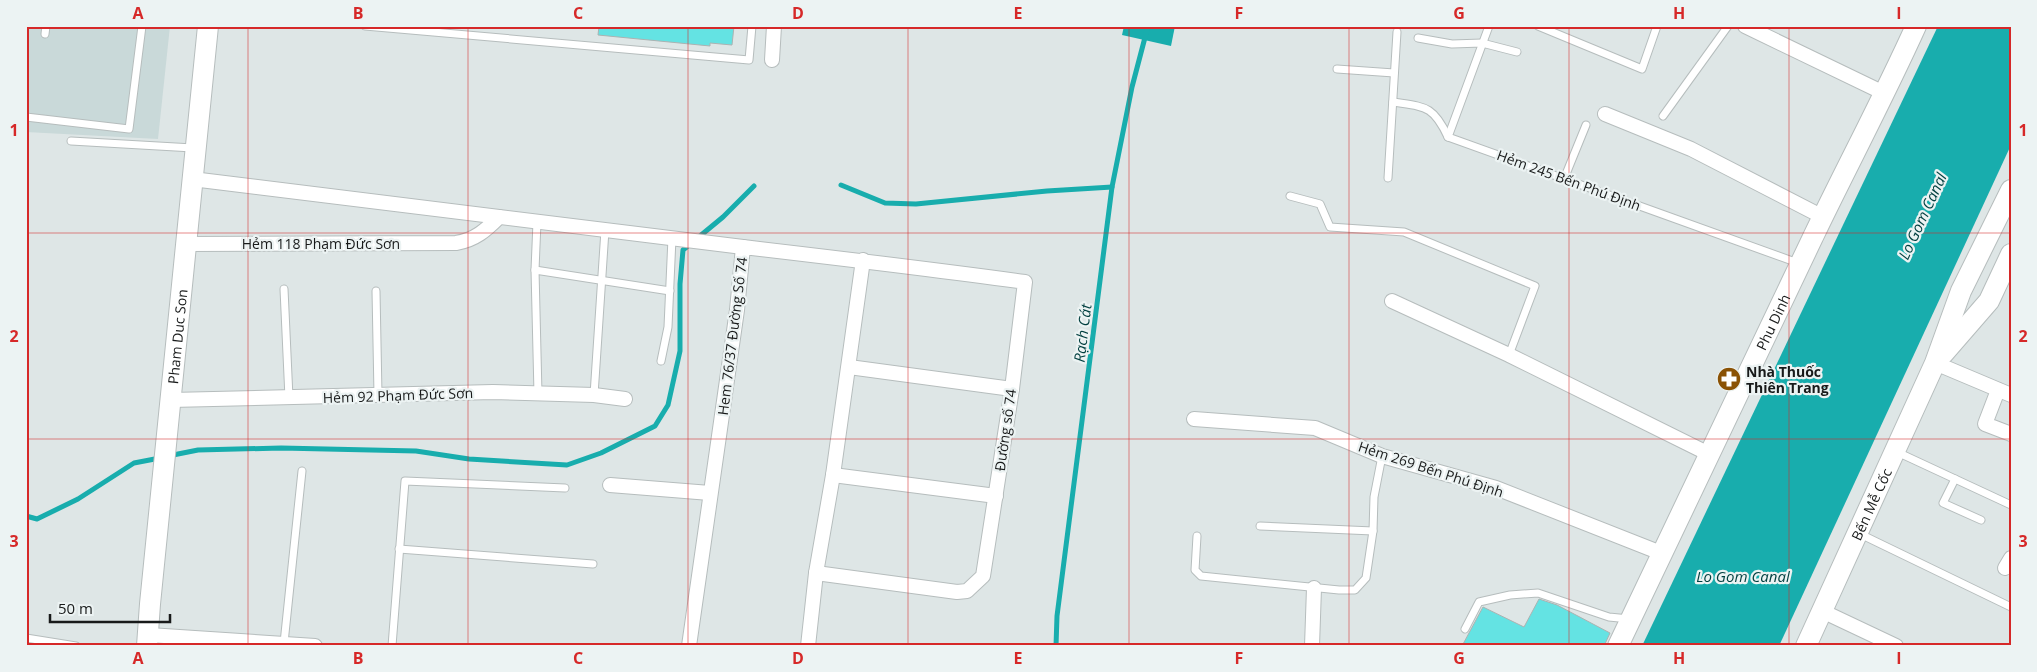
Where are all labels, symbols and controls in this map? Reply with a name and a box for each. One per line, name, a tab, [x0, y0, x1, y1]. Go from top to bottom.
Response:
text: A	[132, 2, 144, 24]
text: B	[353, 2, 363, 24]
text: C	[573, 2, 583, 24]
text: D	[792, 2, 804, 24]
text: E	[1014, 2, 1023, 24]
text: F	[1235, 2, 1243, 24]
text: G	[1453, 2, 1465, 24]
text: H	[1673, 2, 1685, 24]
text: I	[1896, 2, 1902, 24]
text: 1	[9, 119, 19, 141]
text: 1	[2018, 119, 2028, 141]
street label: Hẻm 245 Bến Phú Định	[1494, 145, 1644, 215]
water label: Lo Gom Canal	[1893, 168, 1951, 263]
street label: Hẻm 118 Phạm Đức Sơn	[242, 234, 400, 253]
street label: Hem 76/37 Đường Số 74	[713, 256, 751, 416]
street label: Pham Duc Son	[163, 288, 191, 385]
street label: Phu Dinh	[1751, 291, 1794, 353]
water label: Rạch Cát	[1069, 302, 1096, 363]
text: 2	[9, 325, 19, 347]
text: 2	[2018, 325, 2028, 347]
place label: Nhà Thuốc Thiên Trang	[1746, 362, 1829, 397]
pharmacy icon: Nhà Thuốc Thiên Trang	[1716, 366, 1742, 392]
street label: Hẻm 92 Phạm Đức Sơn	[323, 383, 473, 407]
street label: Đường số 74	[990, 388, 1020, 472]
street label: Hẻm 269 Bến Phú Định	[1356, 437, 1506, 501]
street label: Bến Mễ Cốc	[1846, 465, 1895, 543]
text: 3	[9, 530, 19, 552]
text: 3	[2018, 530, 2028, 552]
water label: Lo Gom Canal	[1696, 566, 1791, 586]
scale bar	[50, 592, 170, 624]
text: 50 m	[58, 598, 93, 618]
text: A	[132, 647, 144, 669]
text: B	[353, 647, 363, 669]
text: C	[573, 647, 583, 669]
text: D	[792, 647, 804, 669]
text: E	[1014, 647, 1023, 669]
text: F	[1235, 647, 1243, 669]
text: G	[1453, 647, 1465, 669]
text: H	[1673, 647, 1685, 669]
text: I	[1896, 647, 1902, 669]

